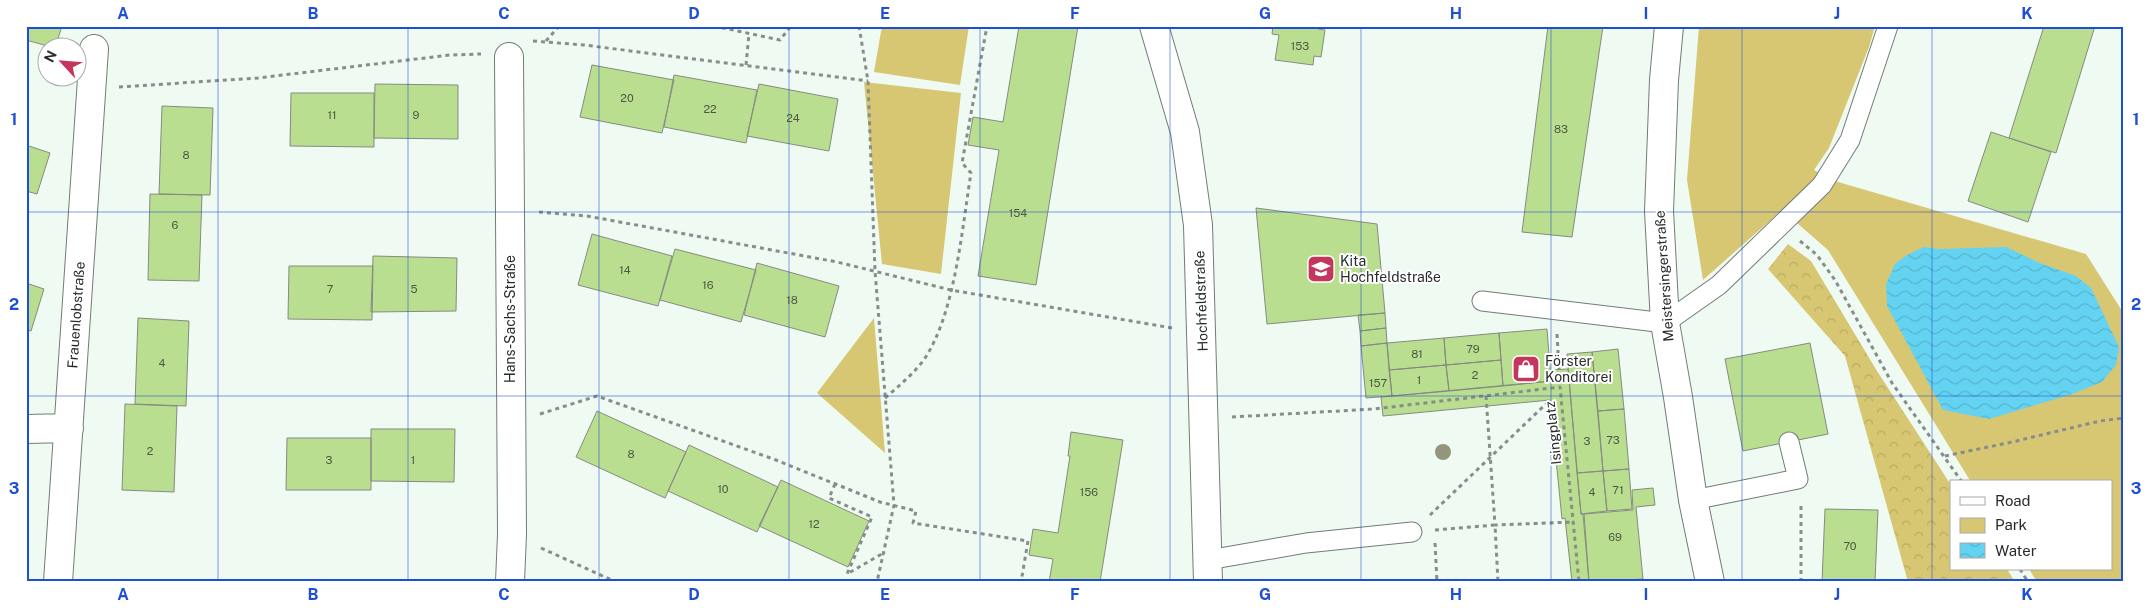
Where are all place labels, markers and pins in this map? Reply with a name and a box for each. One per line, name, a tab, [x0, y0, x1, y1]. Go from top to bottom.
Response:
place label: Kita Hochfeldstraße	[1340, 253, 1441, 285]
school or university icon: Kita Hochfeldstraße	[1306, 254, 1336, 284]
place label: Förster Konditorei	[1545, 353, 1612, 385]
shop icon: Förster Konditorei	[1511, 354, 1541, 384]

